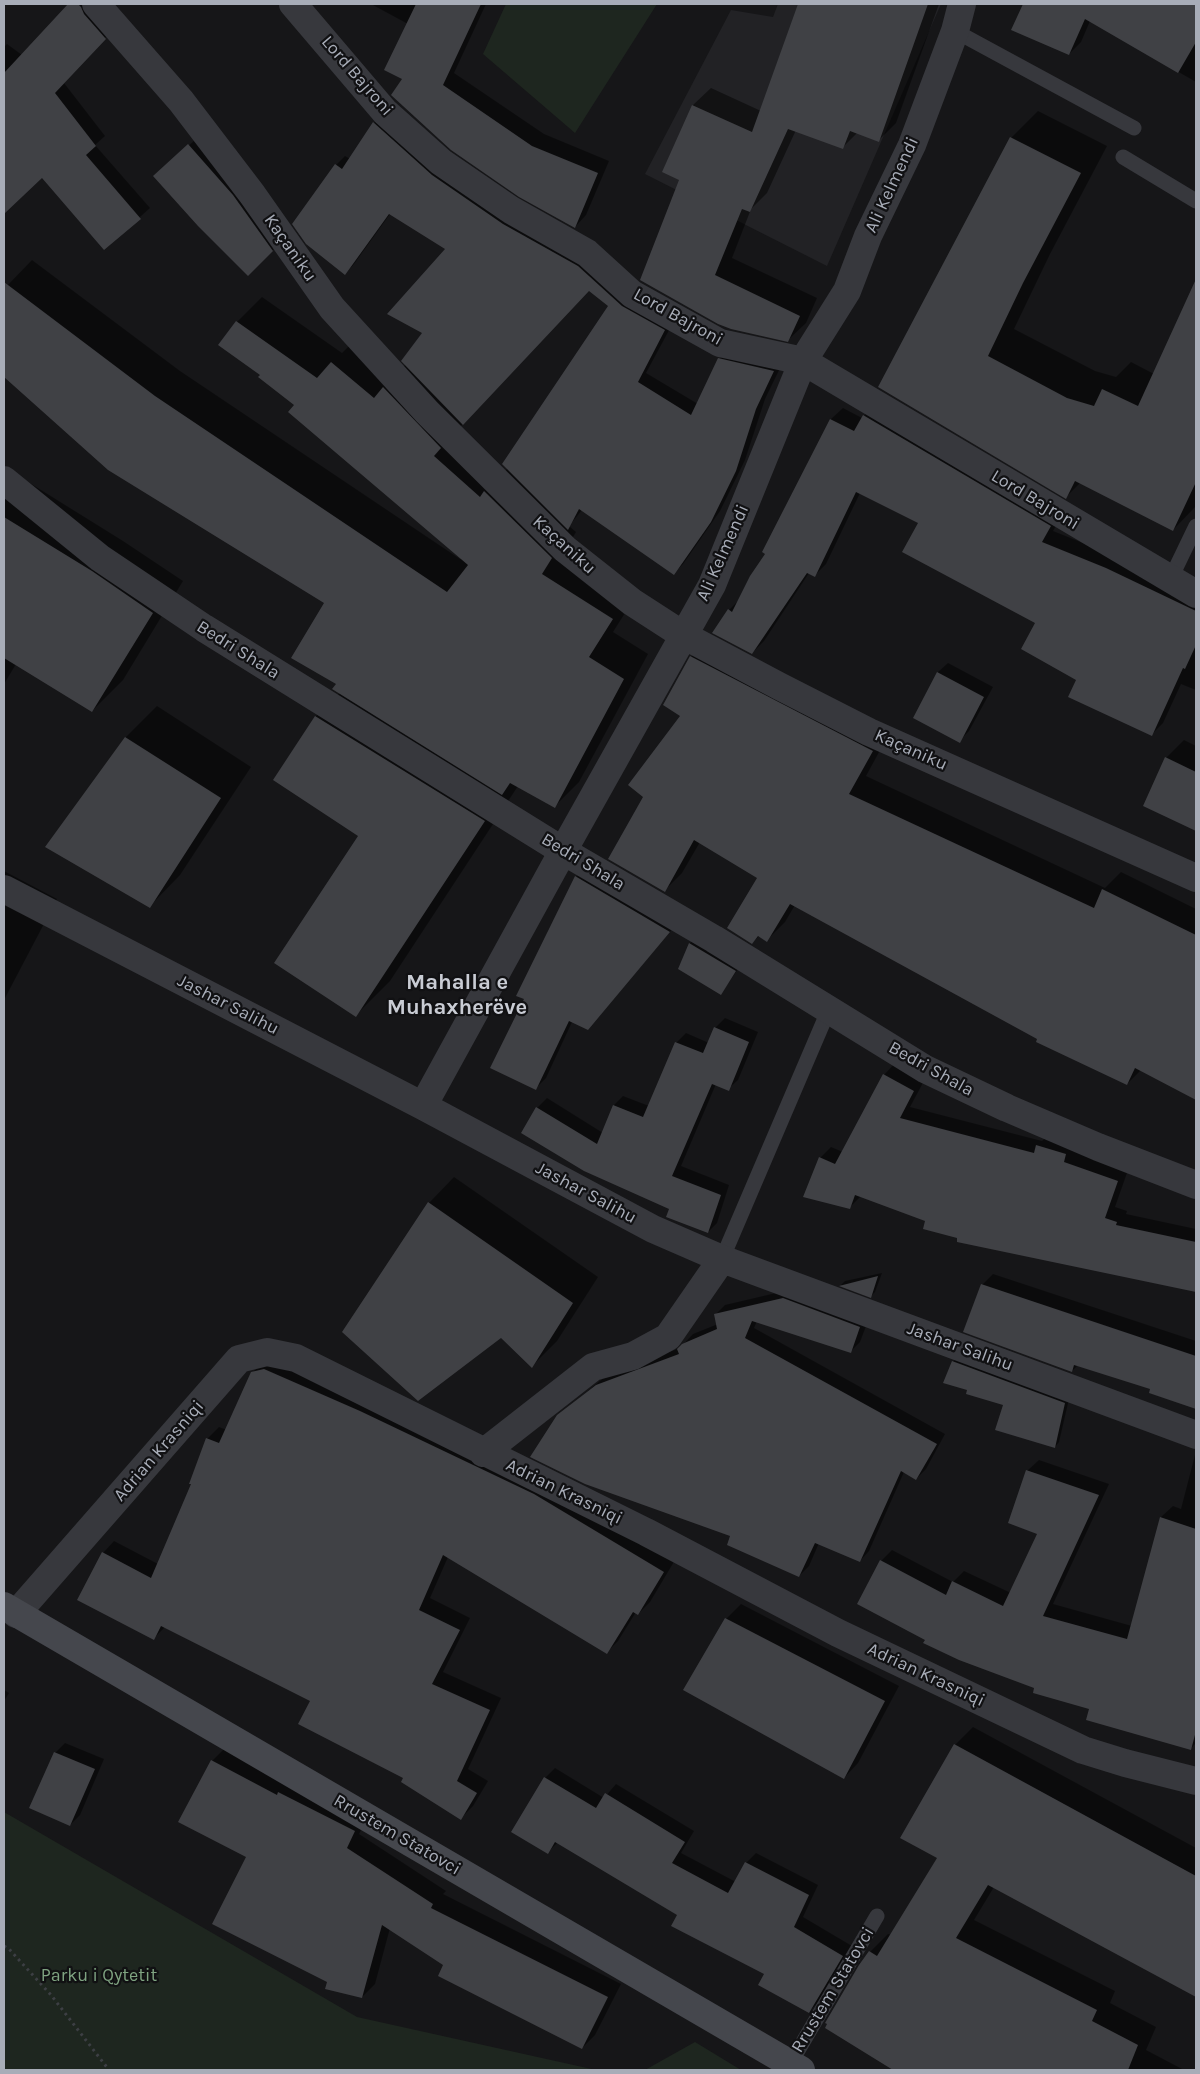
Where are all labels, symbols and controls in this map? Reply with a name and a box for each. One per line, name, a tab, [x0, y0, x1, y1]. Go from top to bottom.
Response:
street label: Lord Bajroni	[316, 32, 398, 120]
street label: Ali Kelmendi	[860, 134, 924, 236]
street label: Kaçaniku	[259, 210, 321, 286]
street label: Lord Bajroni	[629, 284, 727, 350]
street label: Lord Bajroni	[987, 465, 1083, 535]
street label: Ali Kelmendi	[692, 501, 754, 605]
street label: Kaçaniku	[528, 511, 600, 579]
street label: Bedri Shala	[192, 616, 284, 684]
street label: Kaçaniku	[871, 724, 951, 776]
street label: Bedri Shala	[537, 829, 629, 895]
street label: Jashar Salihu	[174, 970, 282, 1040]
district label: Mahalla e Muhaxherëve	[387, 970, 527, 1021]
street label: Bedri Shala	[885, 1037, 977, 1101]
street label: Jashar Salihu	[532, 1157, 640, 1229]
street label: Jashar Salihu	[904, 1318, 1016, 1376]
street label: Adrian Krasniqi	[109, 1396, 209, 1506]
street label: Adrian Krasniqi	[502, 1454, 626, 1530]
street label: Adrian Krasniqi	[864, 1638, 988, 1712]
street label: Rrustem Statovci	[330, 1790, 464, 1880]
street label: Rrustem Statovci	[787, 1923, 879, 2057]
park label: Parku i Qytetit	[41, 1965, 157, 1987]

